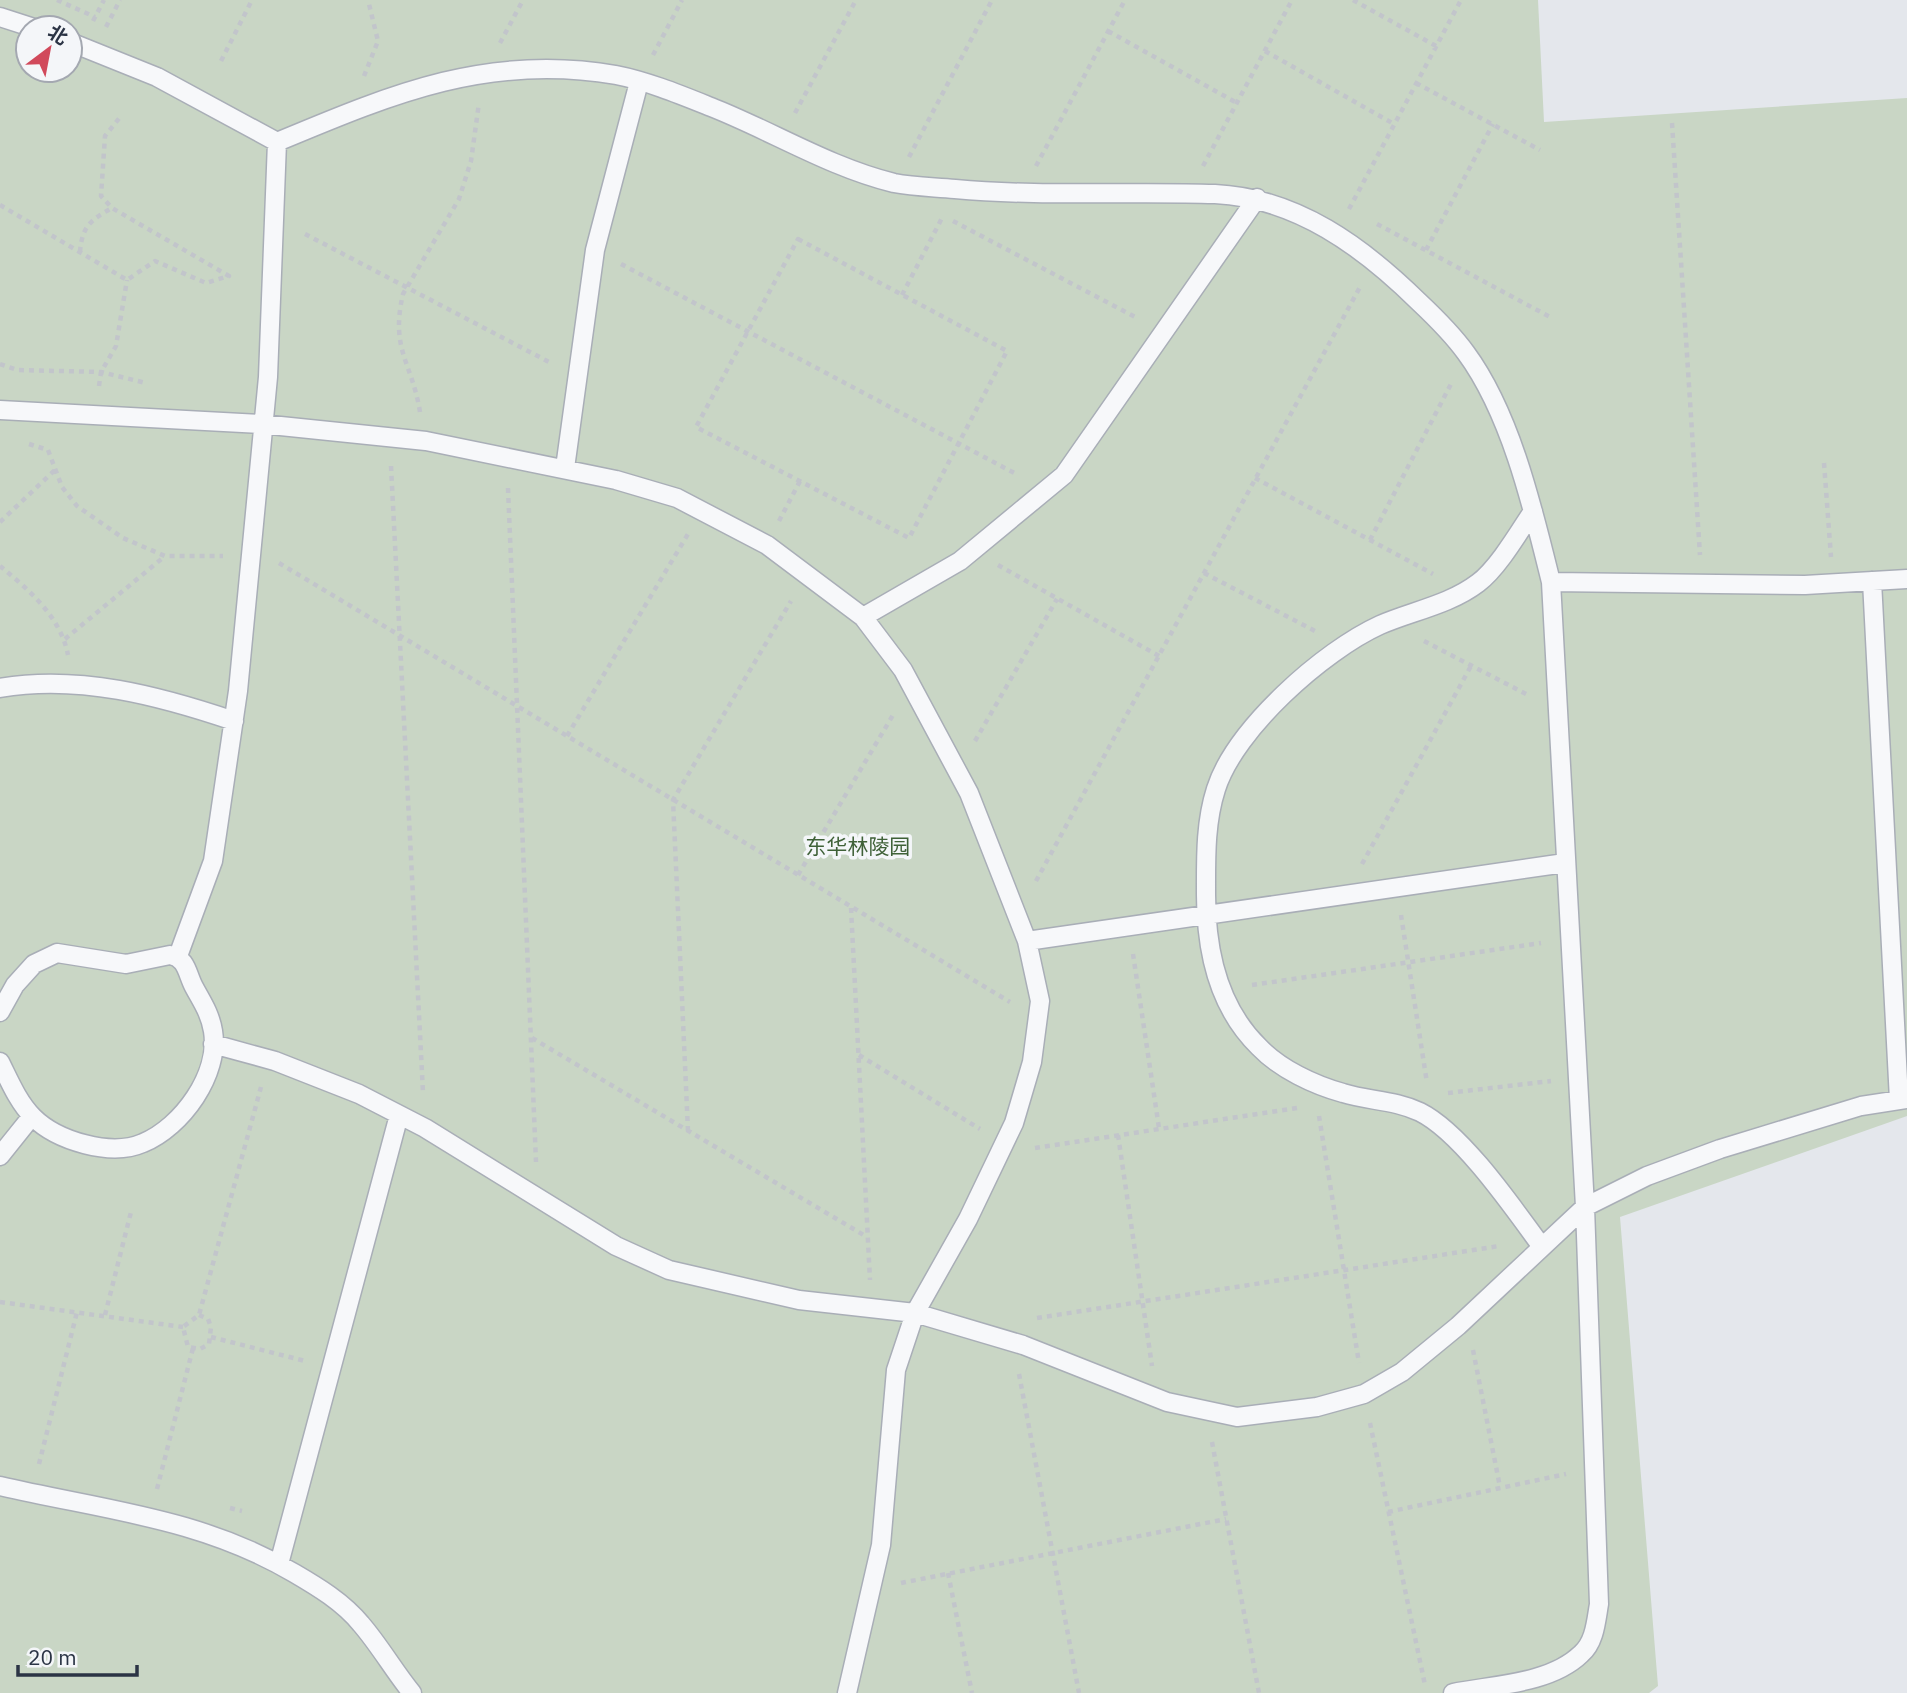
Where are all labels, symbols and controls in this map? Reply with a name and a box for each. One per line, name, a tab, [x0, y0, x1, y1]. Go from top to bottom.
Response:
north arrow	[14, 14, 84, 84]
text: 北	[44, 19, 72, 50]
park label: 东华林陵园	[806, 832, 911, 860]
scale bar	[18, 1634, 136, 1678]
text: 20 m	[28, 1643, 77, 1671]

